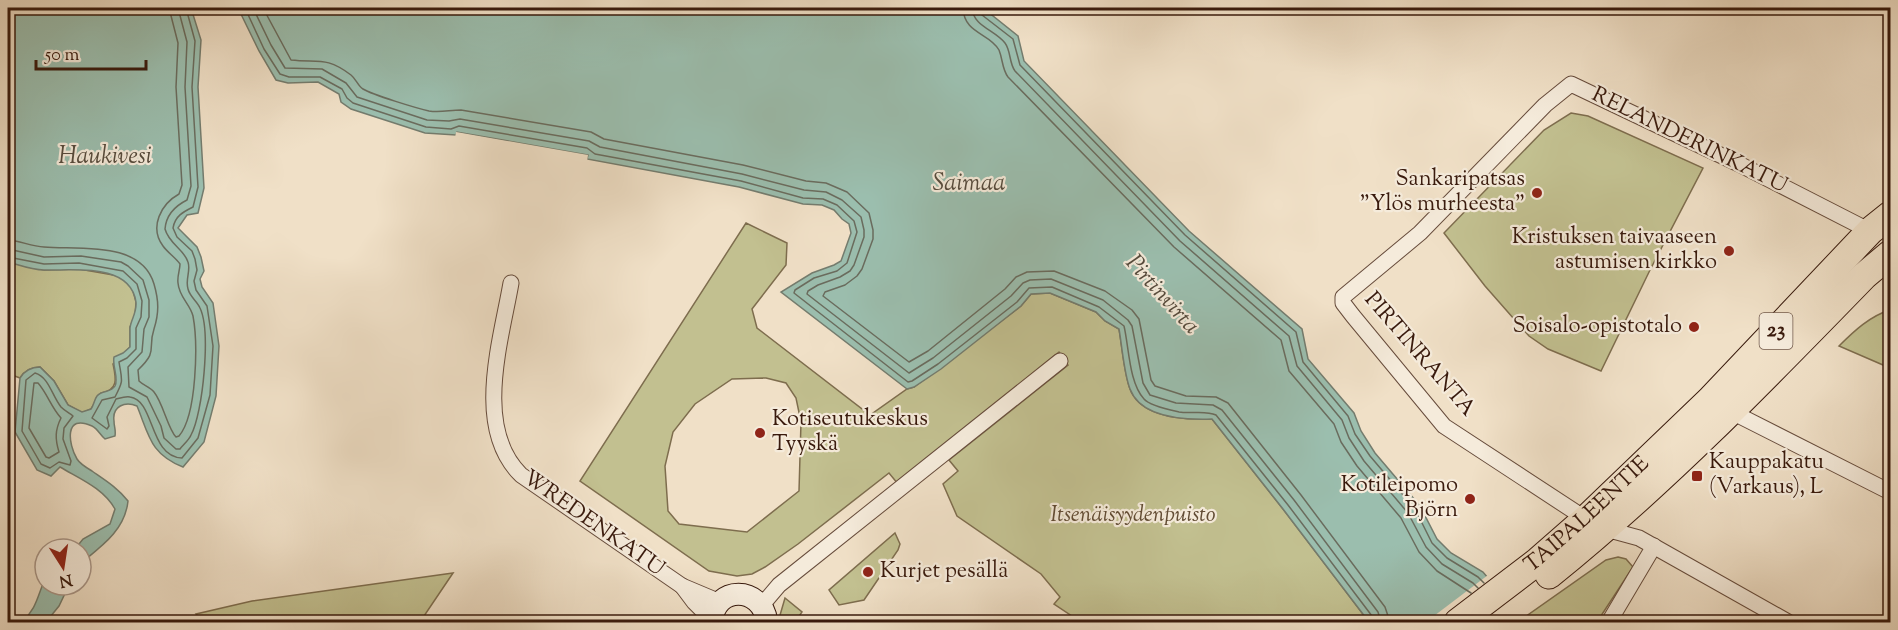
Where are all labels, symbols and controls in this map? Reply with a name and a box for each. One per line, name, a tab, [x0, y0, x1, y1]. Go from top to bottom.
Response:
scale bar	[36, 33, 146, 71]
text: 50 m	[44, 43, 80, 69]
street label: RELANDERINKATU	[1586, 80, 1792, 202]
water label: Haukivesi	[58, 140, 152, 174]
place label: Sankaripatsas "Ylös murheesta"	[1360, 164, 1525, 221]
water label: Saimaa	[932, 167, 1006, 201]
marker: Sankaripatsas "Ylös murheesta"	[1530, 186, 1544, 200]
place label: Kristuksen taivaaseen astumisen kirkko	[1512, 222, 1717, 279]
marker: Kristuksen taivaaseen astumisen kirkko	[1722, 244, 1736, 258]
water label: Pirtinvirta	[1117, 248, 1207, 342]
street label: PIRTINRANTA	[1356, 286, 1482, 425]
place label: Soisalo-opistotalo	[1512, 311, 1682, 343]
road number: 23	[1760, 313, 1792, 349]
marker: Soisalo-opistotalo	[1687, 320, 1701, 334]
place label: Kotiseutukeskus Tyyskä	[772, 404, 928, 461]
marker: Kotiseutukeskus Tyyskä	[753, 426, 767, 440]
place label: Kauppakatu (Varkaus), L	[1709, 447, 1824, 504]
street label: TAIPALEENTIE	[1518, 449, 1658, 581]
street label: WREDENKATU	[515, 463, 671, 585]
marker: Kauppakatu (Varkaus), L	[1690, 469, 1704, 483]
place label: Kotileipomo Björn	[1341, 470, 1458, 527]
marker: Kotileipomo Björn	[1463, 492, 1477, 506]
park label: Itsenäisyydenpuisto	[1051, 500, 1216, 532]
north arrow	[33, 537, 93, 597]
place label: Kurjet pesällä	[880, 556, 1008, 588]
marker: Kurjet pesällä	[861, 565, 875, 579]
text: N	[57, 567, 74, 592]

